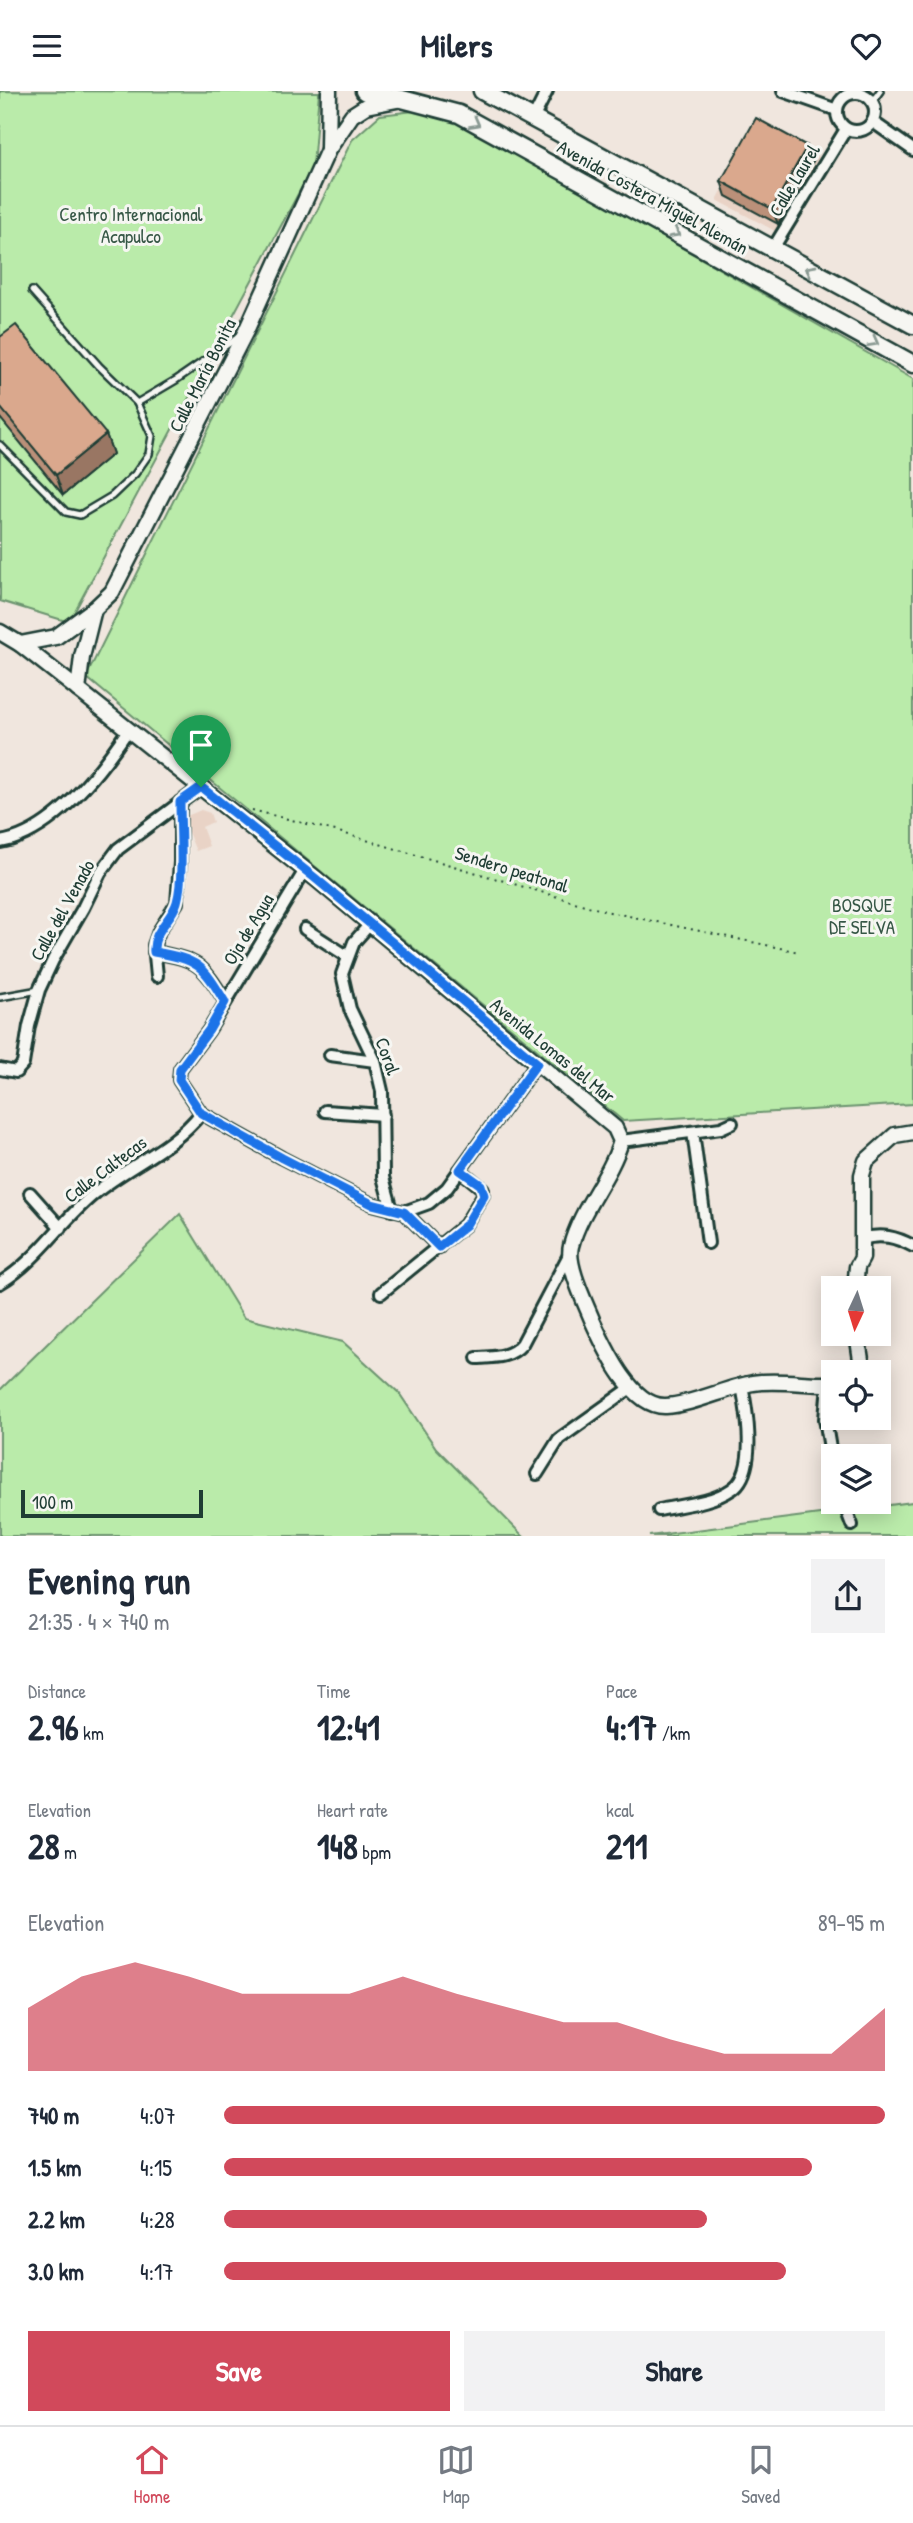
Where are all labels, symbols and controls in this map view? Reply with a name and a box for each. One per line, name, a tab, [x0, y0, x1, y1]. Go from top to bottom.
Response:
text: Milers	[420, 24, 493, 67]
icon: menu	[28, 27, 66, 65]
icon: heart	[847, 27, 885, 65]
one-way arrow	[468, 115, 481, 128]
street label: Avenida Costera Miguel Alemán	[553, 134, 753, 260]
street label: Calle Laurel	[762, 138, 826, 221]
park label: Centro Internacional Acapulco	[59, 201, 204, 249]
one-way arrow	[667, 225, 680, 238]
one-way arrow	[804, 265, 817, 278]
street label: Calle María Bonita	[162, 313, 242, 436]
one-way arrow	[867, 334, 879, 348]
pin	[171, 715, 231, 787]
icon: arrive	[182, 726, 220, 764]
street label: Sendero peatonal	[452, 839, 573, 899]
street label: Calle del Venado	[24, 855, 101, 965]
street label: Oja de Agua	[217, 888, 280, 970]
park label: BOSQUE DE SELVA	[829, 892, 895, 940]
street label: Avenida Lomas del Mar	[485, 992, 621, 1109]
street label: Coral	[369, 1034, 407, 1079]
street label: Calle Caltecas	[58, 1129, 152, 1209]
north arrow	[821, 1276, 891, 1346]
map controls	[821, 1276, 891, 1514]
button: locate	[821, 1360, 891, 1430]
button: layers	[821, 1444, 891, 1514]
scale bar	[21, 1487, 203, 1519]
text: 100 m	[32, 1489, 73, 1515]
text: Evening run	[28, 1554, 191, 1606]
button: share	[811, 1559, 885, 1633]
text: 21:35 · 4 × 740 m	[28, 1606, 169, 1637]
text: Distance	[28, 1678, 86, 1704]
text: Time	[317, 1678, 351, 1704]
text: Pace	[606, 1678, 638, 1704]
text: 2.96	[28, 1704, 79, 1751]
text: 12:41	[317, 1704, 380, 1751]
text: 4:17	[606, 1704, 657, 1751]
text: km	[79, 1720, 104, 1746]
text: /km	[657, 1720, 691, 1746]
text: Elevation	[28, 1797, 91, 1823]
text: Heart rate	[317, 1797, 388, 1823]
text: kcal	[606, 1797, 634, 1823]
text: 28	[28, 1823, 60, 1870]
text: 148	[317, 1823, 358, 1870]
text: 211	[606, 1823, 648, 1870]
text: m	[60, 1839, 77, 1865]
text: bpm	[358, 1839, 391, 1865]
text: Elevation	[28, 1907, 104, 1938]
text: 89–95 m	[818, 1907, 885, 1938]
text: 740 m	[28, 2100, 79, 2131]
text: 4:07	[140, 2100, 176, 2131]
text: 1.5 km	[28, 2152, 81, 2183]
text: 4:15	[140, 2152, 172, 2183]
text: 2.2 km	[28, 2204, 85, 2235]
text: 4:28	[140, 2204, 175, 2235]
text: 3.0 km	[28, 2256, 84, 2287]
text: 4:17	[140, 2256, 174, 2287]
button: Save	[28, 2331, 450, 2411]
button: Share	[464, 2331, 885, 2411]
tab: Home	[133, 2441, 171, 2509]
tab: Map	[437, 2441, 475, 2509]
tab: Saved	[741, 2441, 780, 2509]

